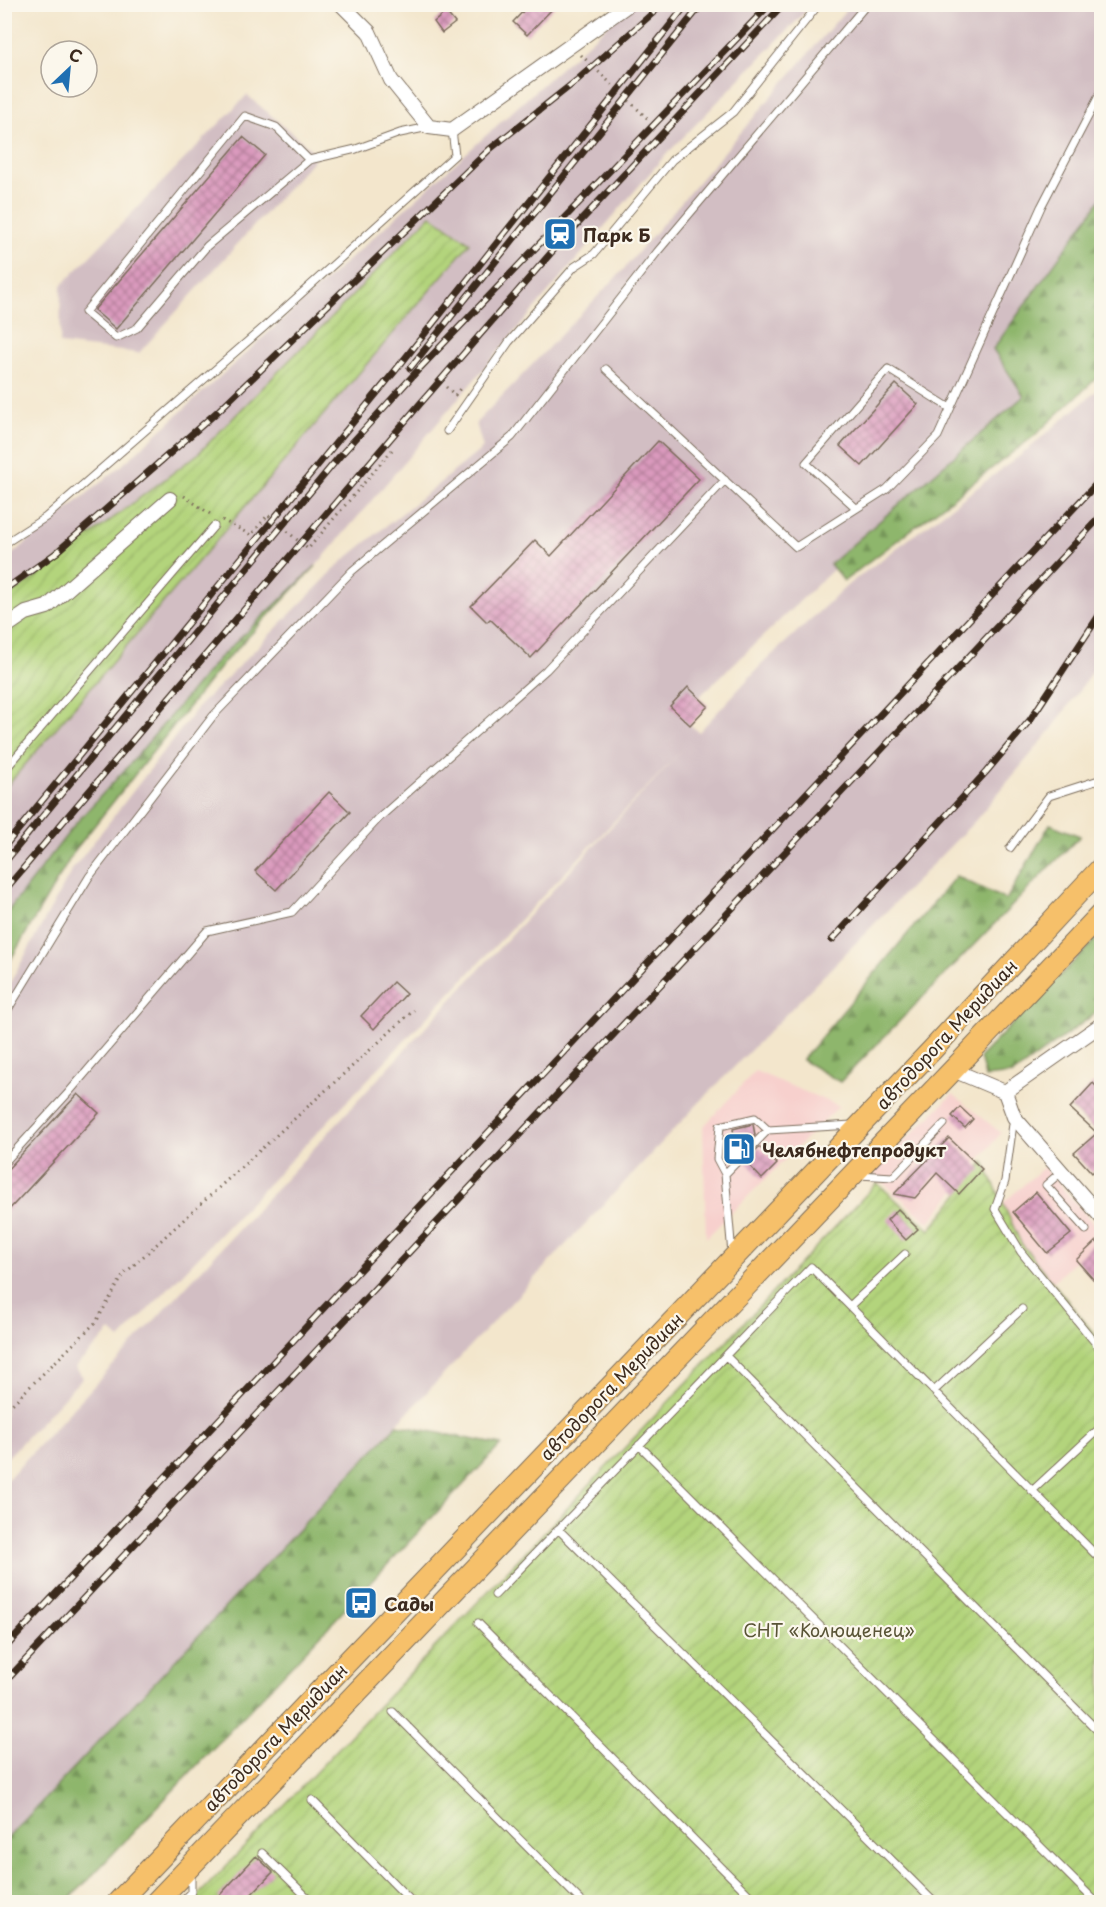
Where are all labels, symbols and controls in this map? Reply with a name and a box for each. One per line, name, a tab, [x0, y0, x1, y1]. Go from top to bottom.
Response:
north arrow	[39, 39, 99, 99]
text: С	[65, 41, 87, 68]
station icon: Парк Б	[542, 216, 578, 252]
place label: Парк Б	[583, 221, 650, 248]
street label: автодорога Меридиан	[869, 953, 1023, 1115]
fuel station icon: Челябнефтепродукт	[721, 1131, 757, 1167]
place label: Челябнефтепродукт	[762, 1136, 947, 1163]
street label: автодорога Меридиан	[533, 1306, 689, 1466]
bus stop icon: Сады	[343, 1585, 379, 1621]
place label: Сады	[384, 1590, 434, 1617]
park label: СНТ «Колющенец»	[743, 1616, 915, 1643]
street label: автодорога Меридиан	[197, 1657, 353, 1817]

